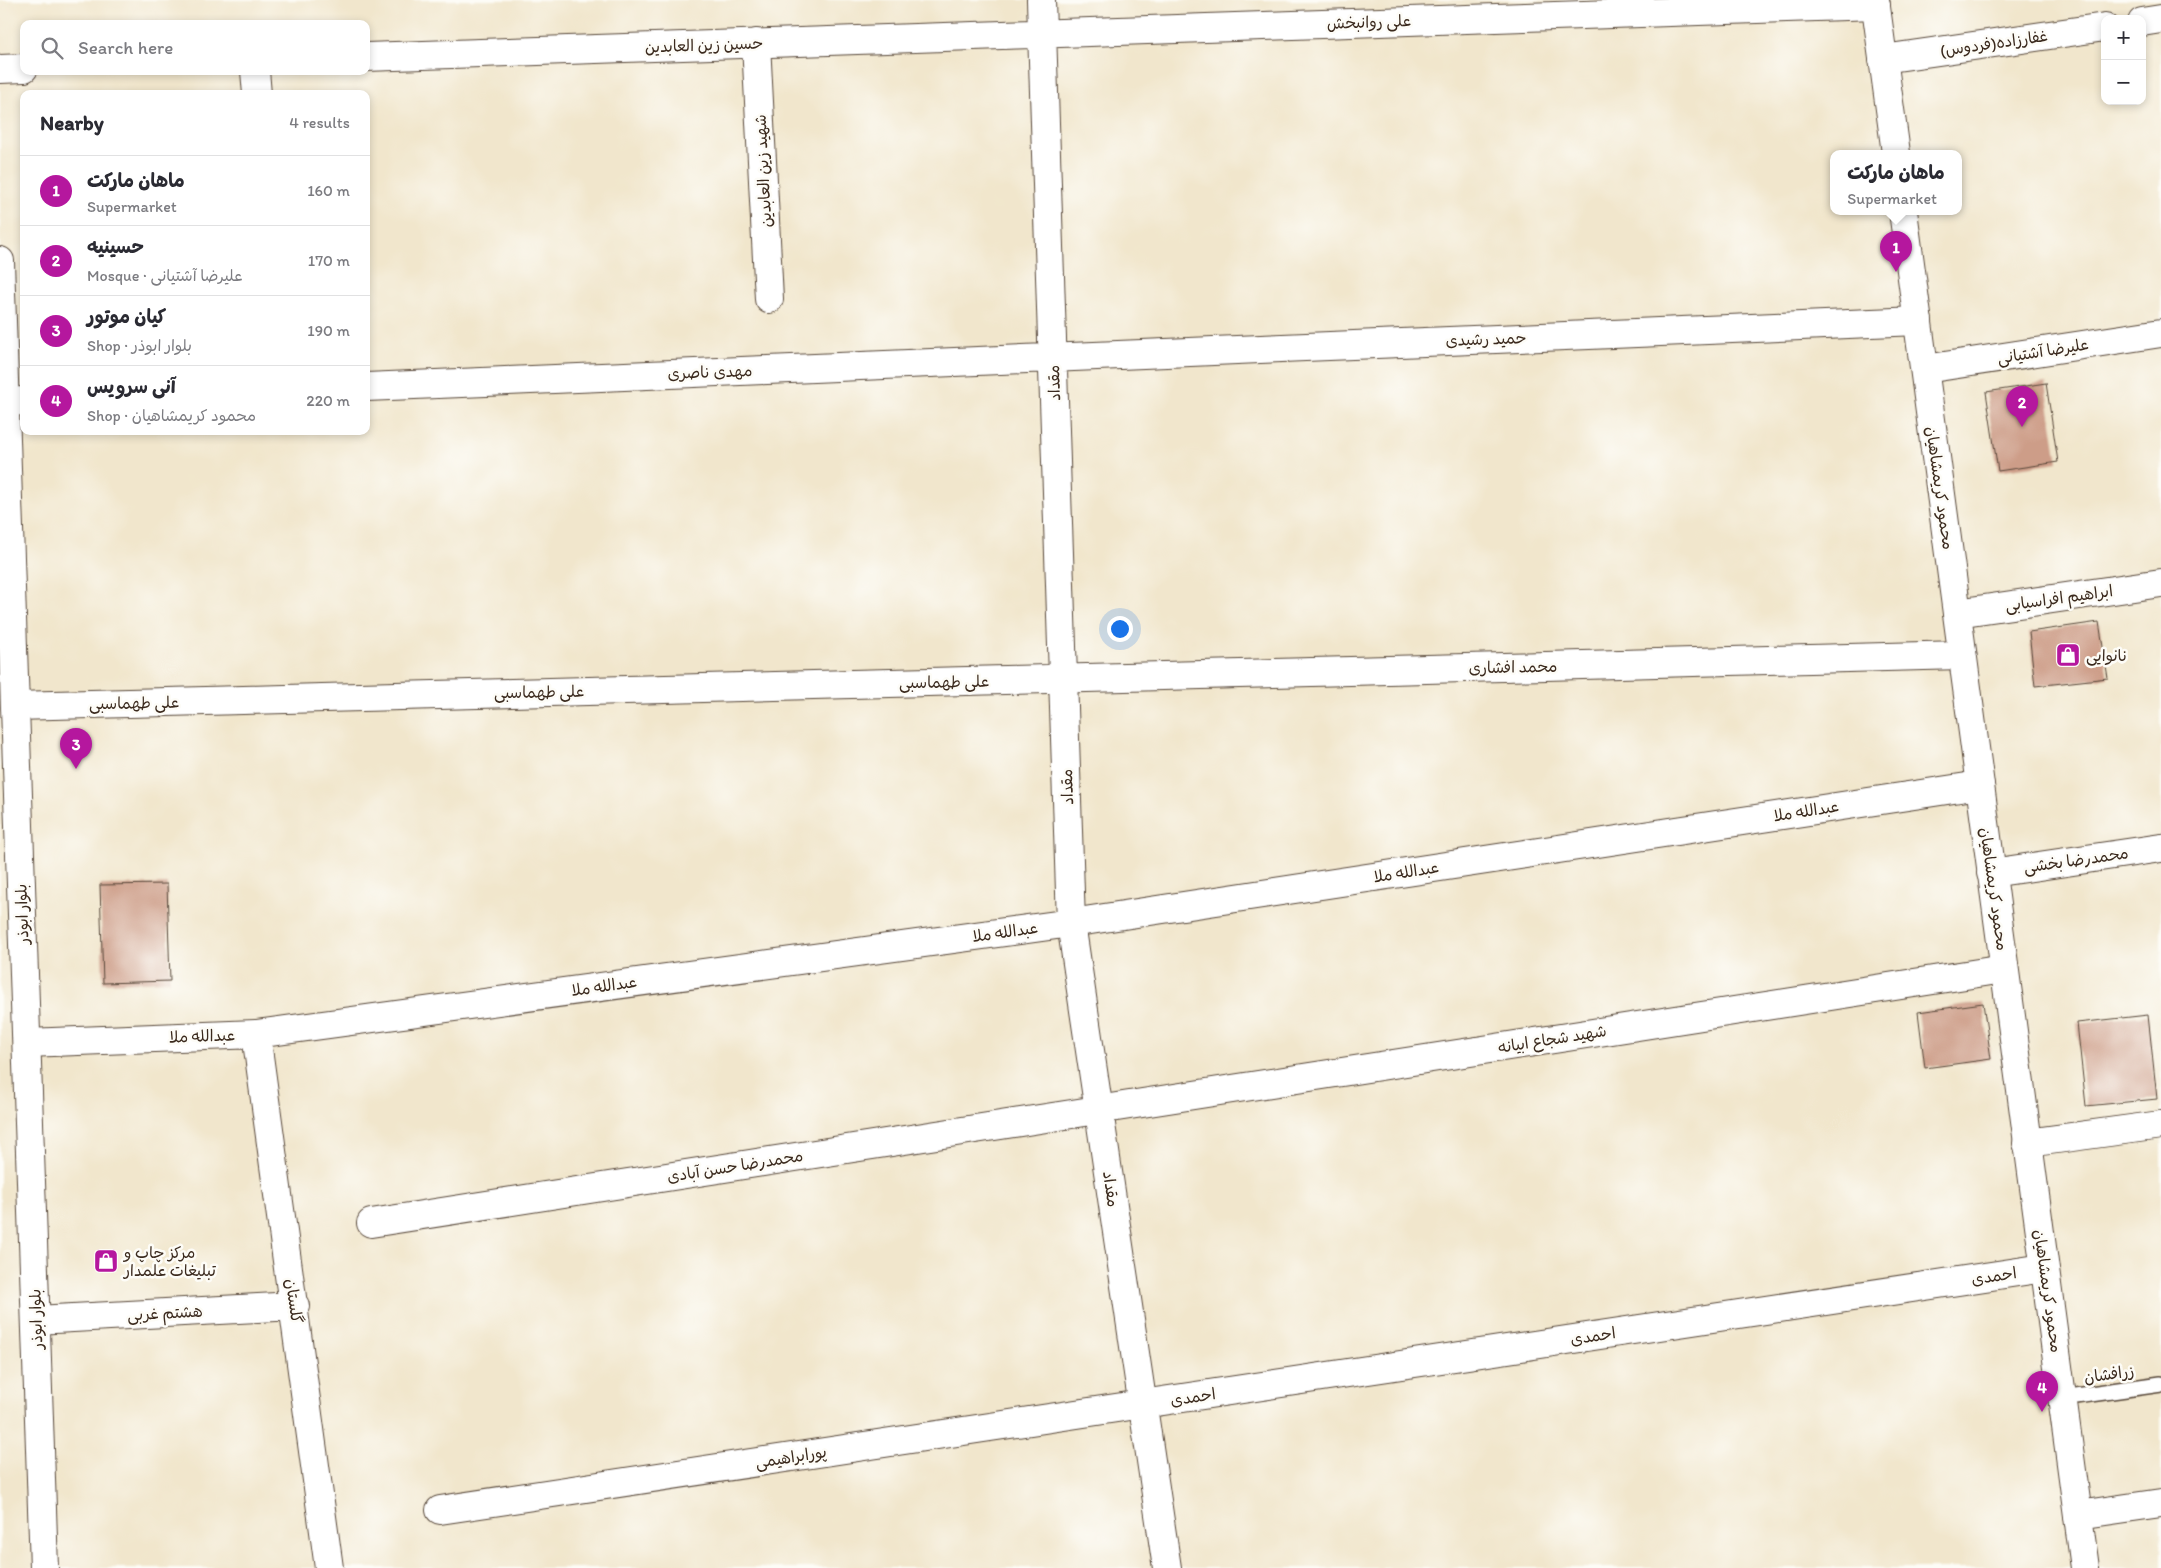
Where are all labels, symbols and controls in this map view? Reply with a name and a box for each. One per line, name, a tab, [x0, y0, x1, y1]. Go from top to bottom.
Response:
street label: علی روانبخش	[1327, 11, 1411, 34]
map controls	[2101, 15, 2146, 105]
button: +	[2101, 15, 2146, 60]
search box	[20, 20, 370, 75]
street label: غفارزاده(فردوس)	[1939, 26, 2049, 60]
street label: حسین زین العابدین	[644, 33, 764, 57]
icon: search	[38, 34, 66, 62]
text: Search here	[78, 36, 173, 59]
button: −	[2101, 60, 2146, 105]
text: Nearby	[40, 110, 104, 135]
text: 4 results	[289, 113, 350, 132]
street label: شهید زین العابدین	[751, 114, 775, 228]
popup	[1830, 150, 1962, 215]
text: ماهان مارکت	[1847, 161, 1945, 184]
text: ماهان مارکت	[87, 169, 185, 192]
text: 1	[52, 181, 60, 200]
text: 160 m	[307, 181, 350, 200]
text: Supermarket	[1847, 189, 1937, 208]
text: Supermarket	[87, 197, 177, 216]
pin: 1	[1880, 231, 1912, 272]
text: حسینیه	[87, 235, 144, 258]
text: 2	[52, 251, 60, 270]
text: 170 m	[308, 251, 350, 270]
text: Mosque · علیرضا آشتیانی	[87, 266, 243, 285]
text: کیان موتور	[87, 305, 166, 328]
text: 3	[52, 321, 60, 340]
text: 190 m	[307, 321, 350, 340]
street label: حمید رشیدی	[1445, 328, 1527, 350]
street label: علیرضا آشتیانی	[1996, 334, 2090, 369]
text: Shop · بلوار ابوذر	[87, 336, 192, 355]
street label: مهدی ناصری	[667, 361, 753, 383]
street label: مقداد	[1044, 365, 1064, 401]
text: آنی سرویس	[87, 375, 176, 398]
pin: 2	[2006, 386, 2038, 427]
text: 4	[51, 391, 61, 410]
text: 220 m	[306, 391, 350, 410]
text: Shop · محمود کریمشاهیان	[87, 406, 256, 425]
street label: محمود کریمشاهیان	[1921, 425, 1958, 551]
street label: ابراهیم افراسیابی	[2004, 581, 2115, 618]
your location	[1107, 616, 1133, 642]
shop icon: نانوایی	[2055, 642, 2081, 668]
place label: نانوایی	[2086, 646, 2128, 666]
street label: محمد افشاری	[1469, 657, 1557, 677]
street label: علی طهماسبی	[899, 672, 989, 693]
street label: علی طهماسبی	[494, 682, 584, 703]
street label: علی طهماسبی	[89, 693, 179, 714]
pin: 3	[60, 728, 92, 769]
street label: مقداد	[1057, 769, 1077, 805]
street label: عبدالله ملا	[1772, 796, 1840, 826]
street label: محمود کریمشاهیان	[1975, 826, 2012, 952]
street label: محمدرضا بخشی	[2022, 843, 2130, 878]
street label: عبدالله ملا	[1372, 857, 1440, 887]
street label: بلوار ابوذر	[11, 884, 34, 946]
street label: عبدالله ملا	[971, 918, 1039, 946]
street label: عبدالله ملا	[570, 972, 638, 1000]
street label: شهید شجاع ابیانه	[1496, 1021, 1608, 1059]
street label: عبدالله ملا	[169, 1025, 235, 1047]
street label: محمدرضا حسن آبادی	[666, 1146, 804, 1186]
street label: مقداد	[1099, 1170, 1123, 1208]
street label: محمود کریمشاهیان	[2029, 1228, 2066, 1354]
place label: مرکز چاپ و تبلیغات علمدار	[122, 1243, 216, 1280]
shop icon: مرکز چاپ و تبلیغات علمدار	[93, 1248, 119, 1274]
street label: احمدی	[1970, 1263, 2018, 1289]
street label: گلستان	[281, 1278, 307, 1325]
street label: بلوار ابوذر	[25, 1289, 48, 1351]
street label: هشتم غربی	[127, 1302, 203, 1327]
street label: احمدی	[1569, 1323, 1617, 1349]
street label: زرافشان	[2083, 1361, 2135, 1387]
pin: 4	[2026, 1371, 2058, 1412]
street label: احمدی	[1169, 1384, 1217, 1410]
street label: پورابراهیمی	[754, 1442, 828, 1473]

